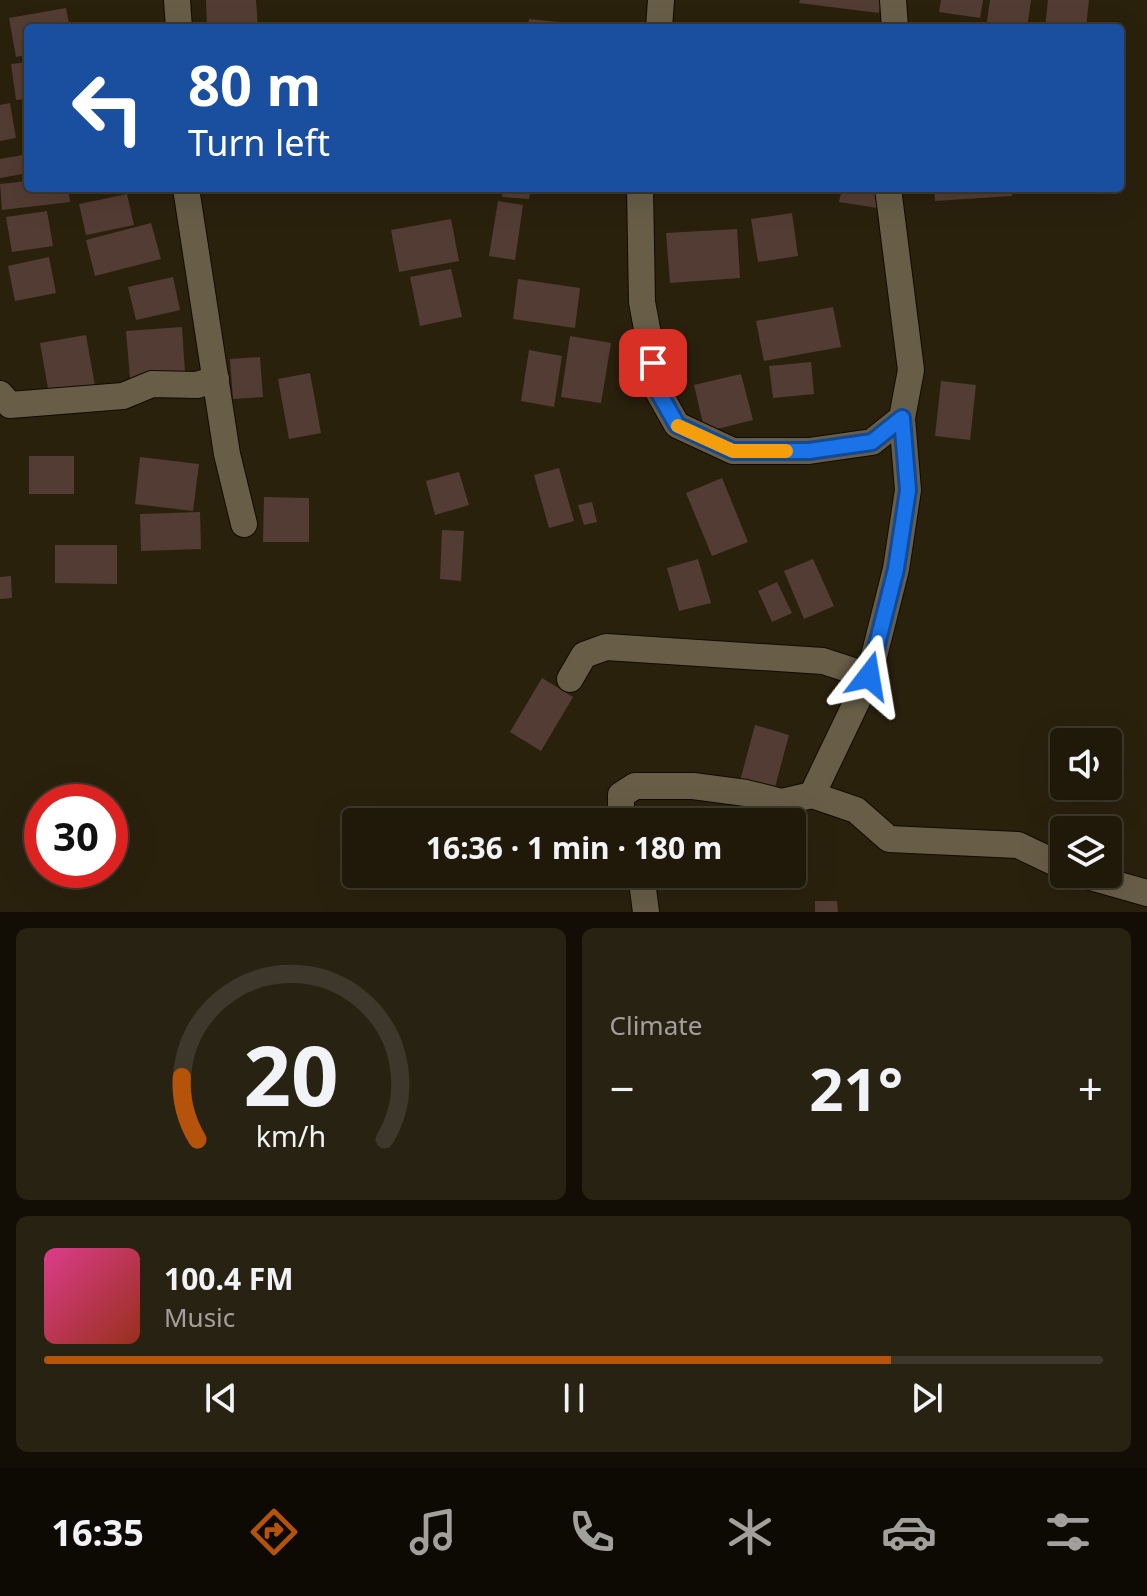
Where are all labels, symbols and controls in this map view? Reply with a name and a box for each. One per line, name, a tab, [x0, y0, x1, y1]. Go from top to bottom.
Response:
text: 80 m	[188, 46, 321, 122]
icon: left	[56, 56, 160, 160]
text: Turn left	[188, 118, 330, 167]
pin	[619, 329, 687, 397]
icon: arrive	[631, 341, 675, 385]
position arrow	[827, 634, 911, 718]
map controls	[1050, 728, 1122, 888]
button: sound	[1050, 728, 1122, 800]
speed limit sign: 30	[24, 784, 128, 888]
button: layers	[1050, 816, 1122, 888]
text: 16:36 · 1 min · 180 m	[426, 827, 722, 868]
text: Climate	[610, 1007, 702, 1043]
text: 20	[243, 1017, 338, 1130]
text: 21°	[809, 1047, 903, 1129]
text: −	[610, 1058, 635, 1118]
text: +	[1078, 1058, 1103, 1118]
text: km/h	[256, 1116, 326, 1155]
text: 100.4 FM	[164, 1258, 294, 1299]
text: Music	[164, 1299, 235, 1335]
icon: previous	[199, 1376, 243, 1420]
icon: pause	[552, 1376, 596, 1420]
icon: next	[905, 1376, 949, 1420]
icon: directions	[246, 1504, 302, 1560]
icon: music	[405, 1504, 461, 1560]
icon: phone	[564, 1504, 620, 1560]
icon: climate	[722, 1504, 778, 1560]
icon: car	[881, 1504, 937, 1560]
icon: filters	[1040, 1504, 1096, 1560]
text: 16:35	[51, 1508, 144, 1557]

